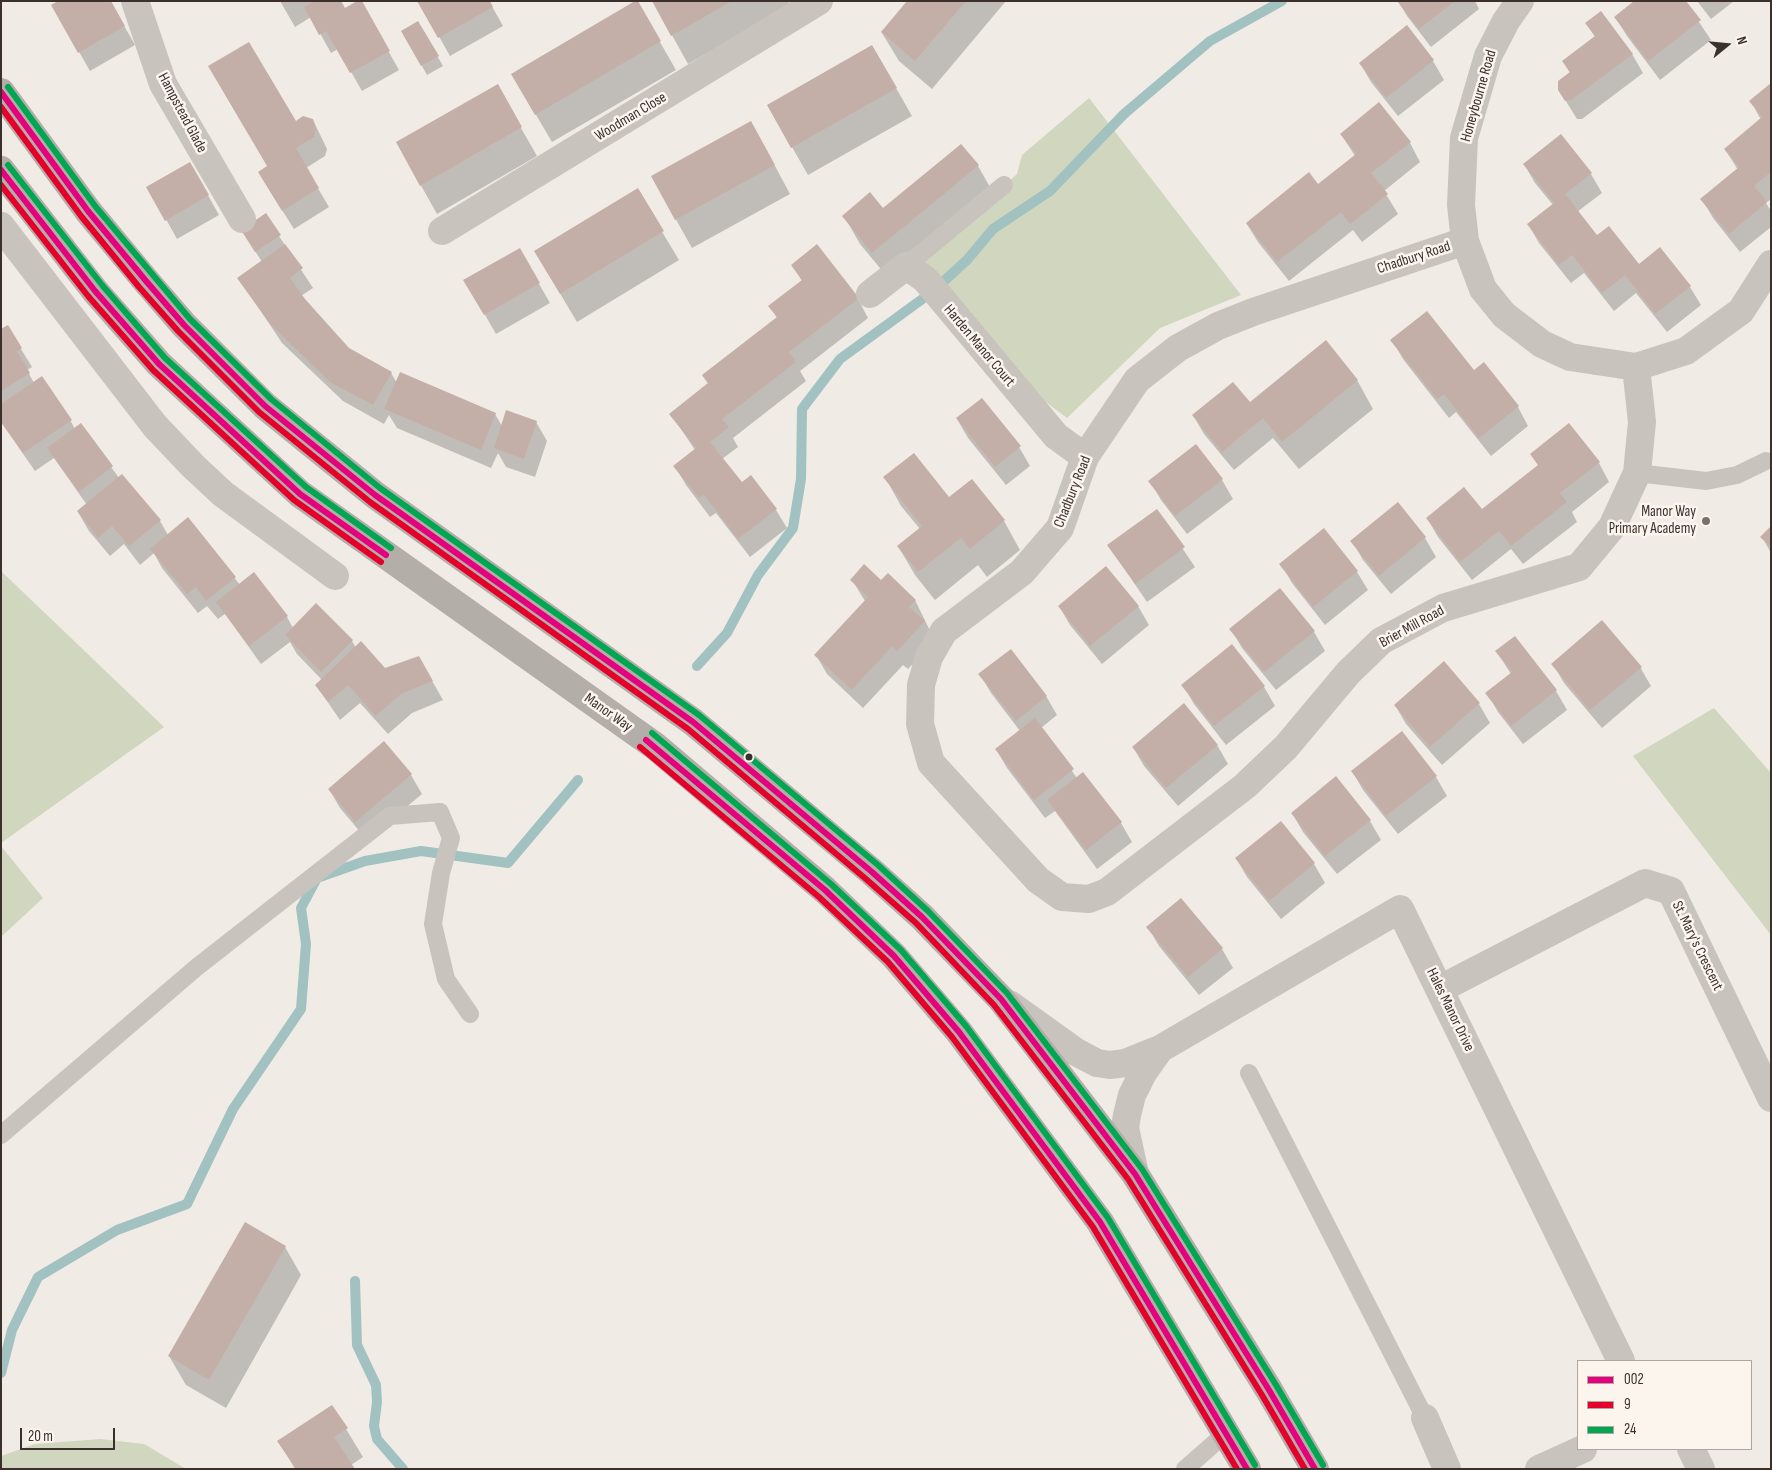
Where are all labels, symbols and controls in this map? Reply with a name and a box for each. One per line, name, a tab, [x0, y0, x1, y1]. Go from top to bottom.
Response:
north arrow	[1702, 20, 1752, 70]
text: N	[1733, 34, 1751, 47]
street label: Honeybourne Road	[1457, 48, 1501, 144]
street label: Hampstead Glade	[153, 70, 211, 156]
street label: Woodman Close	[592, 89, 670, 145]
street label: Chadbury Road	[1375, 238, 1453, 278]
street label: Harden Manor Court	[940, 301, 1018, 391]
street label: Chadbury Road	[1050, 453, 1096, 531]
place label: Manor Way Primary Academy	[1609, 503, 1696, 538]
marker: Manor Way Primary Academy	[1700, 515, 1712, 527]
street label: Brier Mill Road	[1377, 602, 1447, 652]
street label: Manor Way	[580, 690, 636, 736]
unlabelled marker	[744, 752, 754, 762]
street label: St. Mary's Crescent	[1668, 898, 1726, 994]
street label: Hales Manor Drive	[1422, 966, 1478, 1054]
legend	[1577, 1360, 1752, 1450]
text: 002	[1624, 1370, 1644, 1389]
text: 9	[1624, 1395, 1631, 1414]
scale bar	[22, 1418, 118, 1450]
text: 24	[1624, 1420, 1636, 1439]
text: 20 m	[28, 1427, 53, 1446]

